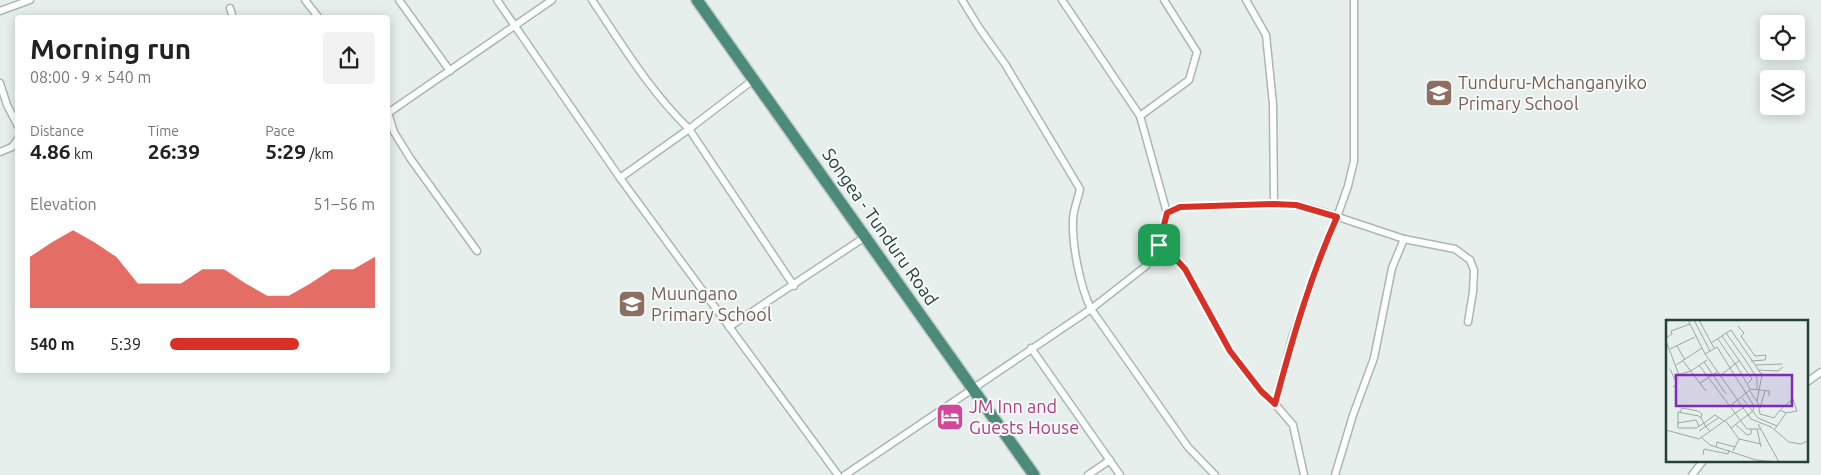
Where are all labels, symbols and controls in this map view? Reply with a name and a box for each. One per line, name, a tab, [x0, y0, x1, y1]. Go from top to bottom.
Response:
map controls	[1760, 15, 1805, 115]
button: locate	[1760, 15, 1805, 60]
button: share	[323, 32, 375, 84]
text: Morning run	[30, 33, 191, 64]
text: 08:00 · 9 × 540 m	[30, 68, 151, 86]
button: layers	[1760, 70, 1805, 115]
place label: Tunduru-Mchanganyiko Primary School	[1458, 72, 1647, 113]
school or university icon: Tunduru-Mchanganyiko Primary School	[1424, 78, 1454, 108]
text: Distance	[30, 123, 84, 139]
text: Time	[148, 123, 179, 139]
text: Pace	[265, 123, 295, 139]
text: 4.86	[30, 139, 71, 163]
text: 26:39	[148, 139, 200, 163]
text: 5:29	[265, 139, 306, 163]
street label: Songea - Tunduru Road	[819, 144, 943, 309]
text: km	[71, 146, 93, 162]
text: /km	[306, 146, 334, 162]
text: Elevation	[30, 195, 97, 213]
text: 51–56 m	[313, 195, 375, 213]
pin	[1138, 224, 1180, 266]
icon: arrive	[1145, 231, 1173, 259]
place label: Muungano Primary School	[651, 283, 772, 324]
school or university icon: Muungano Primary School	[617, 289, 647, 319]
inset map	[1666, 320, 1808, 462]
text: 540 m	[30, 335, 75, 353]
text: 5:39	[110, 335, 141, 353]
place label: JM Inn and Guests House	[969, 396, 1079, 437]
hotel icon: JM Inn and Guests House	[935, 402, 965, 432]

